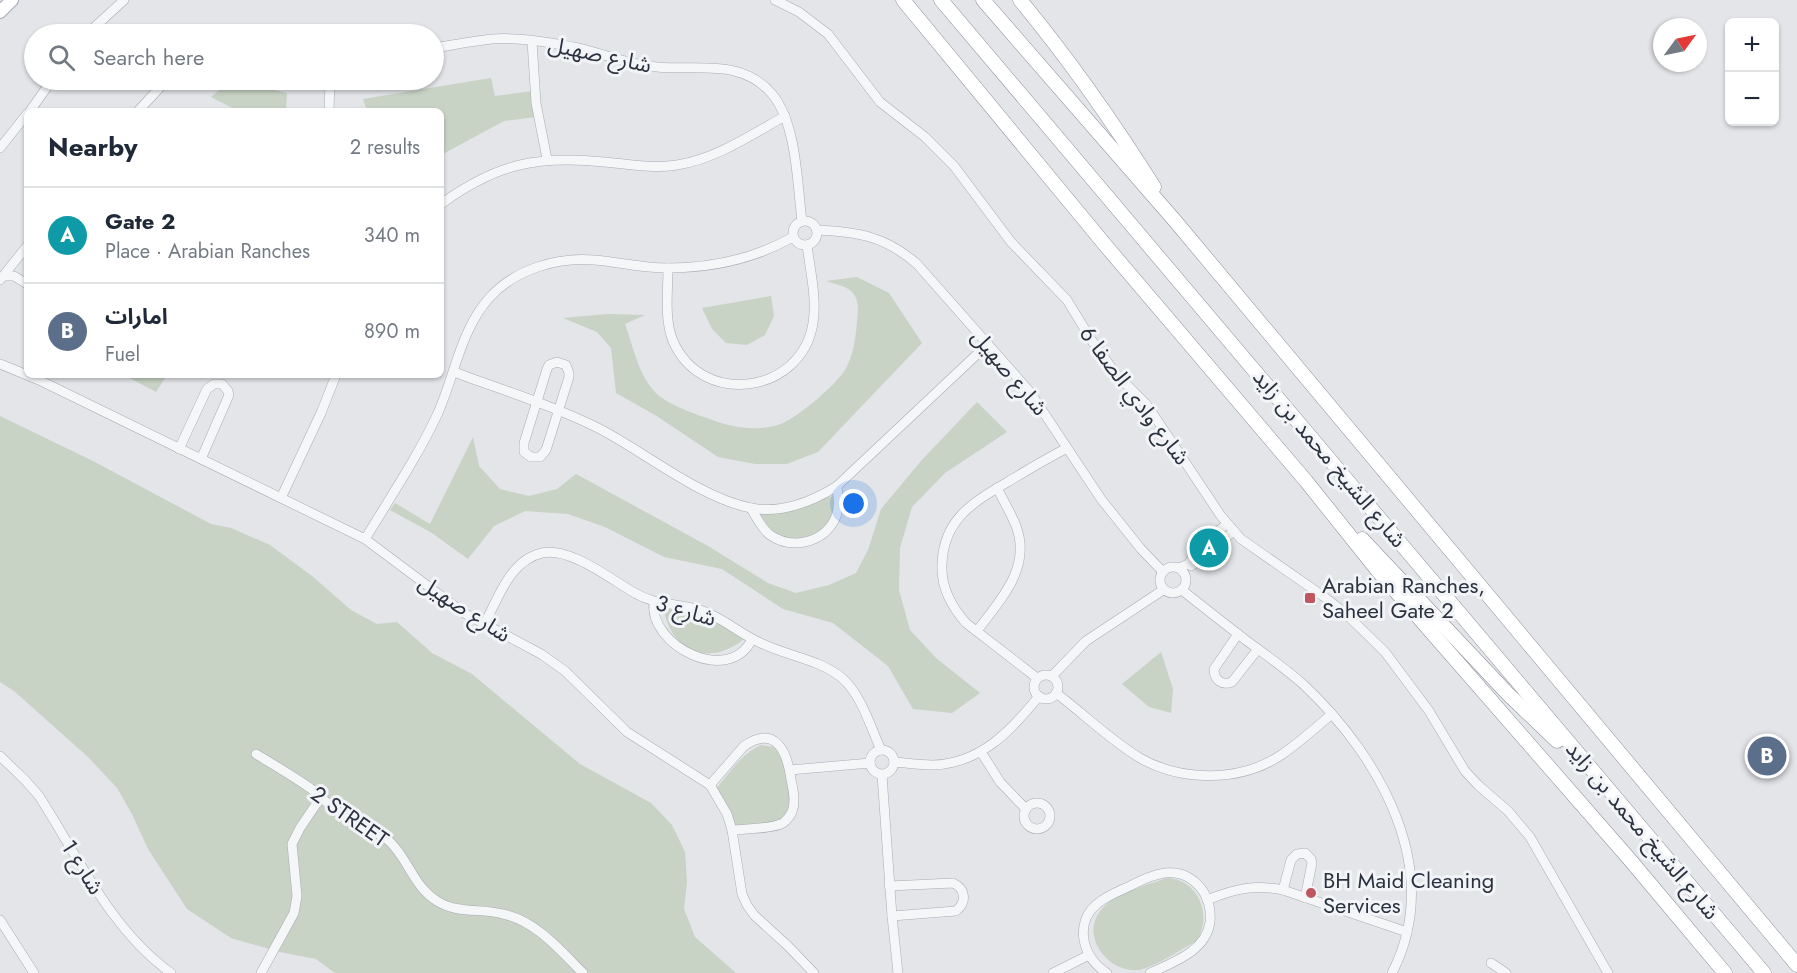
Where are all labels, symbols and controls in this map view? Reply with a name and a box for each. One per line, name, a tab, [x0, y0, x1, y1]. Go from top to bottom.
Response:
north arrow	[1653, 18, 1707, 72]
map controls	[1725, 18, 1779, 126]
button: +	[1725, 18, 1779, 72]
search box	[24, 24, 444, 90]
street label: شارع صهيل	[545, 27, 655, 82]
icon: search	[45, 41, 78, 74]
text: Search here	[93, 41, 204, 73]
button: −	[1725, 72, 1779, 126]
text: Nearby	[48, 128, 137, 166]
text: 2 results	[350, 133, 420, 162]
text: Gate 2	[105, 205, 175, 237]
text: A	[60, 221, 75, 250]
text: 340 m	[364, 221, 420, 250]
text: Place · Arabian Ranches	[105, 237, 310, 266]
text: امارات	[105, 300, 168, 332]
text: B	[61, 317, 74, 346]
text: 890 m	[364, 317, 420, 346]
street label: شارع وادي الصفا 6	[1071, 319, 1198, 472]
street label: شارع صهيل	[963, 322, 1056, 423]
text: Fuel	[105, 340, 140, 369]
street label: شارع الشيخ محمد بن زايد	[1245, 362, 1414, 555]
your location	[839, 489, 868, 518]
pin: A	[1190, 526, 1228, 570]
street label: شارع صهيل	[412, 566, 518, 651]
place label: Arabian Ranches, Saheel Gate 2	[1322, 569, 1485, 626]
street label: 3 شارع	[652, 586, 720, 635]
marker: Arabian Ranches, Saheel Gate 2	[1303, 591, 1317, 605]
street label: شارع الشيخ محمد بن زايد	[1558, 734, 1727, 927]
pin: B	[1748, 734, 1786, 778]
street label: 2 STREET	[305, 778, 396, 855]
street label: شارع 1	[53, 833, 112, 901]
place label: BH Maid Cleaning Services	[1323, 864, 1494, 921]
marker: BH Maid Cleaning Services	[1304, 886, 1318, 900]

